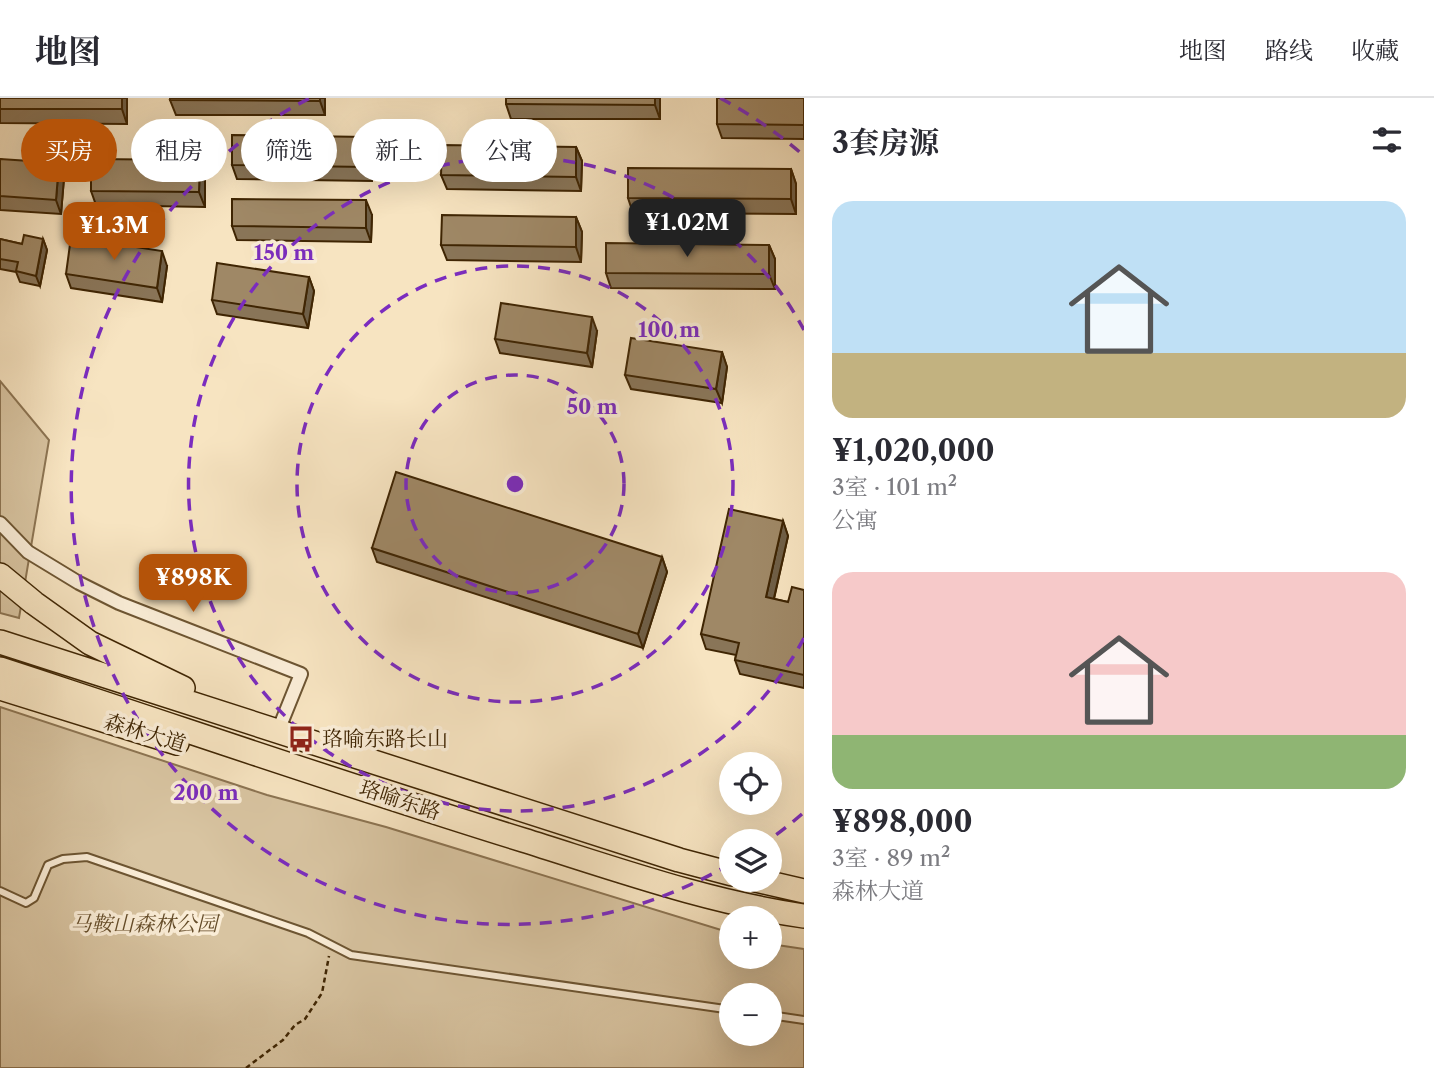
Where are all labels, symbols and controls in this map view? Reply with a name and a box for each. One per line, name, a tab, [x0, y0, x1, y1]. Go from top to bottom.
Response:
text: 地图	[35, 31, 101, 72]
text: 地图	[1179, 36, 1227, 65]
text: 路线	[1265, 36, 1313, 65]
text: 收藏	[1351, 36, 1399, 65]
chip: 买房	[21, 119, 117, 182]
chip: 租房	[131, 119, 227, 182]
chip: 筛选	[241, 119, 337, 182]
chip: 新上	[351, 119, 447, 182]
chip: 公寓	[461, 119, 557, 182]
icon: filters	[1368, 121, 1406, 159]
text: 3套房源	[832, 124, 939, 161]
pin: ¥1.02M	[630, 200, 744, 259]
pin: ¥1.3M	[65, 202, 163, 262]
text: ¥1.02M	[645, 208, 729, 236]
text: ¥1.3M	[79, 211, 149, 239]
text: 150 m	[254, 240, 314, 265]
icon: home	[1056, 246, 1182, 372]
text: 100 m	[638, 317, 700, 342]
text: 50 m	[566, 394, 618, 419]
text: ¥1,020,000	[832, 432, 995, 469]
centre of rings	[503, 472, 527, 496]
text: 3室 · 101 m²	[832, 473, 957, 501]
text: 公寓	[832, 506, 878, 534]
pin: ¥898K	[144, 554, 242, 614]
text: ¥898K	[155, 563, 231, 591]
icon: home	[1056, 617, 1182, 743]
street label: 森林大道	[101, 708, 189, 757]
bus stop icon: 珞喻东路长山	[286, 724, 316, 754]
place label: 珞喻东路长山	[322, 726, 448, 751]
map controls	[719, 752, 782, 1046]
button: locate	[719, 752, 782, 815]
street label: 珞喻东路	[356, 775, 444, 824]
text: 200 m	[173, 780, 239, 805]
text: ¥898,000	[832, 803, 973, 840]
button: layers	[719, 829, 782, 892]
text: 3室 · 89 m²	[832, 844, 950, 872]
text: 森林大道	[832, 877, 924, 905]
button: +	[719, 906, 782, 969]
park label: 马鞍山森林公园	[71, 911, 220, 936]
button: −	[719, 983, 782, 1046]

